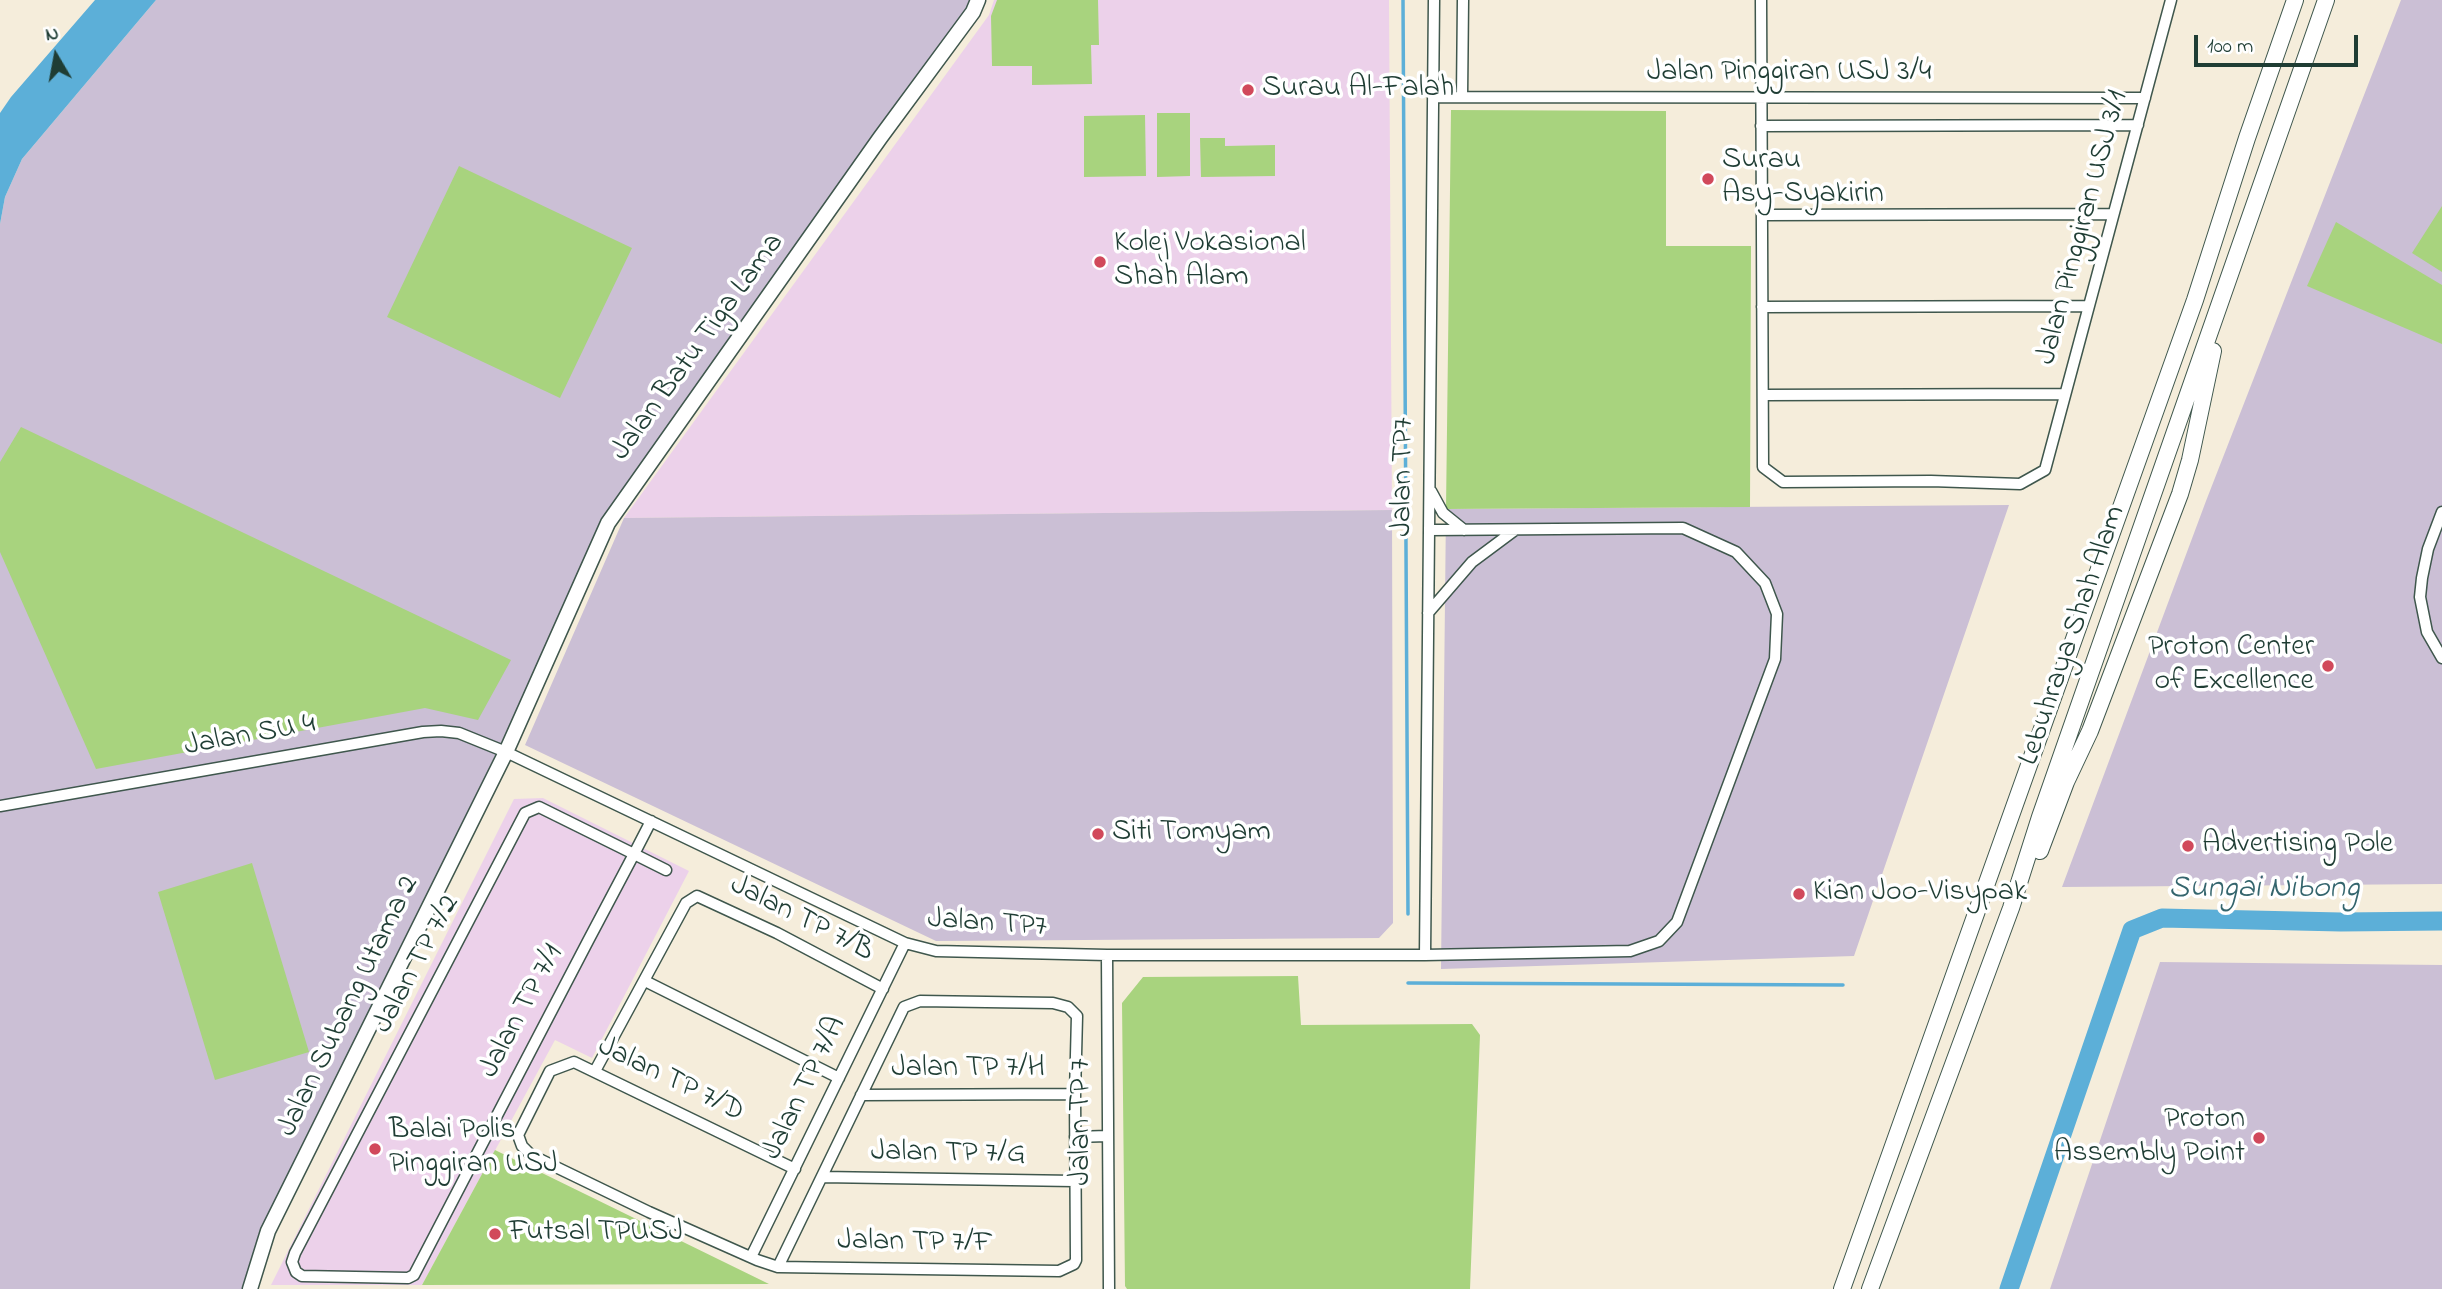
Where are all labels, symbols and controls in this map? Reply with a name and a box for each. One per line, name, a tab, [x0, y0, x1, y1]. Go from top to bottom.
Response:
text: N	[44, 20, 61, 49]
north arrow	[21, 21, 91, 91]
scale bar	[2197, 21, 2362, 65]
text: 100 m	[2207, 32, 2253, 62]
street label: Jalan Pinggiran USJ 3/4	[1647, 56, 1931, 92]
place label: Surau Al-Falah	[1262, 72, 1454, 108]
marker: Surau Al-Falah	[1240, 82, 1256, 98]
street label: Jalan Pinggiran USJ 3/1	[2030, 87, 2138, 369]
place label: Surau Asy-Syakirin	[1722, 144, 1884, 214]
marker: Surau Asy-Syakirin	[1700, 171, 1716, 187]
street label: Jalan Batu Tiga Lama	[605, 227, 793, 469]
place label: Kolej Vokasional Shah Alam	[1114, 227, 1306, 298]
marker: Kolej Vokasional Shah Alam	[1092, 254, 1108, 270]
street label: Jalan TP7	[1386, 417, 1424, 537]
street label: Lebuhraya Shah Alam	[2013, 502, 2135, 770]
place label: Proton Center of Excellence	[2148, 631, 2314, 702]
marker: Proton Center of Excellence	[2320, 658, 2336, 674]
street label: Jalan SU 4	[182, 708, 318, 766]
place label: Siti Tomyam	[1112, 816, 1271, 852]
marker: Siti Tomyam	[1090, 826, 1106, 842]
place label: Advertising Pole	[2202, 828, 2393, 864]
marker: Advertising Pole	[2180, 838, 2196, 854]
street label: Jalan TP 7/B	[723, 868, 879, 972]
street label: Jalan Subang Utama 2	[271, 871, 429, 1143]
water label: Sungai Nibong	[2168, 872, 2360, 910]
place label: Kian Joo-Visypak	[1813, 876, 2027, 912]
marker: Kian Joo-Visypak	[1791, 886, 1807, 902]
street label: Jalan TP 7/2	[367, 890, 469, 1040]
street label: Jalan TP7	[926, 903, 1048, 947]
street label: Jalan TP 7/1	[473, 939, 573, 1085]
street label: Jalan TP 7/A	[756, 1012, 856, 1166]
street label: Jalan TP 7/D	[591, 1030, 749, 1132]
street label: Jalan TP 7/H	[891, 1052, 1045, 1088]
street label: Jalan TP 7	[1065, 1059, 1101, 1185]
place label: Proton Assembly Point	[2054, 1103, 2245, 1174]
place label: Balai Polis Pinggiran USJ	[389, 1114, 558, 1184]
marker: Proton Assembly Point	[2251, 1130, 2267, 1146]
street label: Jalan TP 7/G	[870, 1136, 1026, 1174]
marker: Balai Polis Pinggiran USJ	[367, 1141, 383, 1157]
place label: Futsal TPUSJ	[509, 1216, 683, 1252]
street label: Jalan TP 7/F	[837, 1225, 993, 1263]
marker: Futsal TPUSJ	[487, 1226, 503, 1242]

